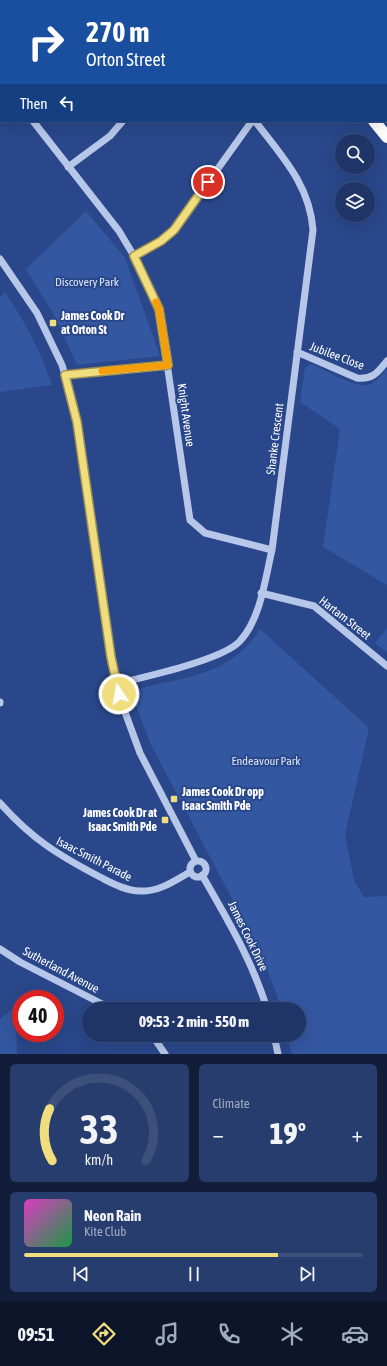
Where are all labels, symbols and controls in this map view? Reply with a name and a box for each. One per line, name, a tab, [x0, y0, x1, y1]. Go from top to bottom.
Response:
icon: right	[20, 16, 72, 68]
text: 270 m	[86, 16, 149, 48]
text: Orton Street	[86, 49, 166, 70]
icon: left	[56, 92, 78, 114]
text: Then	[20, 95, 48, 112]
map controls	[335, 134, 375, 222]
button: search	[335, 134, 375, 174]
pin	[191, 165, 225, 199]
icon: arrive	[197, 171, 219, 193]
button: layers	[335, 182, 375, 222]
park label: Discovery Park	[55, 275, 120, 289]
place label: James Cook Dr at Orton St	[60, 309, 125, 337]
marker: James Cook Dr at Orton St	[48, 318, 58, 328]
street label: Jubilee Close	[308, 339, 366, 373]
street label: Knight Avenue	[175, 382, 197, 448]
street label: Shanke Crescent	[264, 402, 286, 476]
street label: Hartam Street	[316, 594, 374, 643]
position arrow	[98, 673, 140, 715]
park label: Endeavour Park	[231, 754, 301, 768]
place label: James Cook Dr opp Isaac Smith Pde	[181, 785, 264, 813]
marker: James Cook Dr opp Isaac Smith Pde	[169, 794, 179, 804]
place label: James Cook Dr at Isaac Smith Pde	[82, 806, 158, 834]
marker: James Cook Dr at Isaac Smith Pde	[160, 815, 170, 825]
street label: Isaac Smith Parade	[54, 834, 134, 884]
street label: James Cook Drive	[225, 899, 271, 973]
street label: Sutherland Avenue	[21, 944, 101, 996]
speed limit sign: 40	[12, 990, 64, 1042]
text: 09:53 · 2 min · 550 m	[139, 1013, 249, 1030]
text: Climate	[213, 1096, 250, 1111]
text: 33	[80, 1105, 119, 1153]
text: 19°	[270, 1116, 306, 1150]
text: −	[213, 1121, 224, 1147]
text: +	[352, 1121, 363, 1147]
text: km/h	[85, 1152, 113, 1168]
text: Neon Rain	[84, 1207, 141, 1224]
text: Kite Club	[84, 1224, 126, 1239]
icon: previous	[70, 1263, 92, 1285]
icon: pause	[183, 1263, 205, 1285]
icon: next	[296, 1263, 318, 1285]
icon: directions	[90, 1320, 118, 1348]
icon: music	[153, 1320, 181, 1348]
icon: phone	[215, 1320, 243, 1348]
icon: climate	[278, 1320, 306, 1348]
icon: car	[341, 1320, 369, 1348]
text: 09:51	[17, 1324, 55, 1345]

